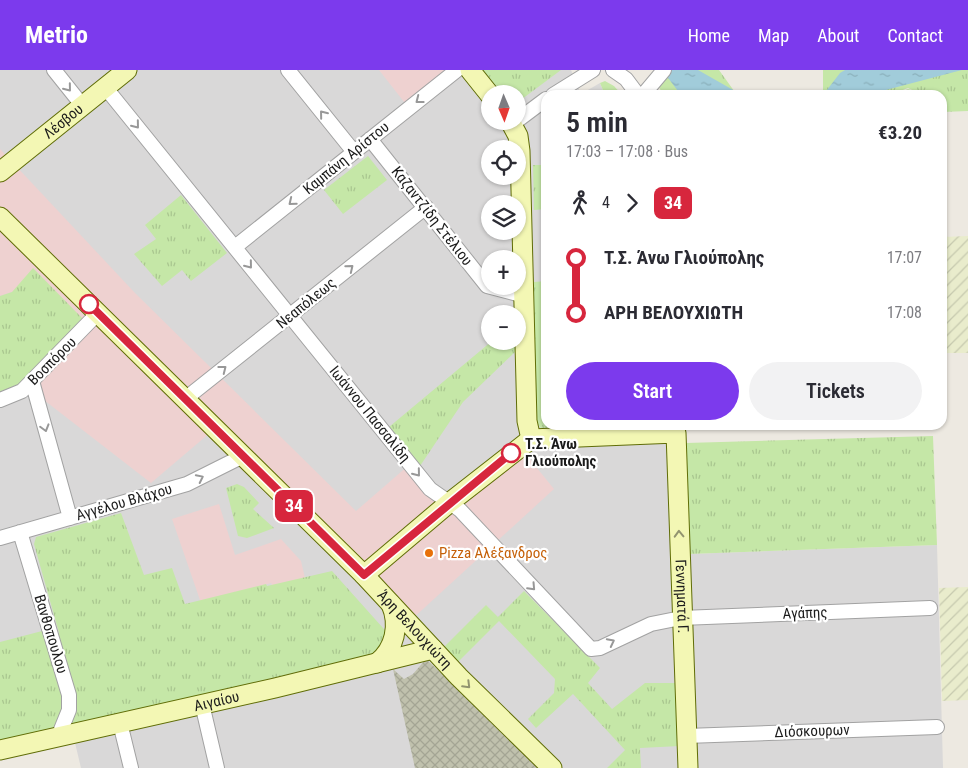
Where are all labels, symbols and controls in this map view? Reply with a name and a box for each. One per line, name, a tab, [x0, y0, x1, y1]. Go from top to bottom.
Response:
text: Metrio	[25, 21, 88, 49]
text: Home	[688, 25, 730, 46]
text: Map	[758, 25, 789, 46]
text: About	[817, 25, 859, 46]
text: Contact	[887, 25, 943, 46]
one-way arrow	[62, 82, 70, 91]
north arrow	[481, 85, 526, 130]
map controls	[481, 85, 526, 350]
one-way arrow	[416, 95, 425, 103]
street label: Λέσβου	[40, 100, 87, 143]
text: 5 min	[566, 106, 628, 139]
one-way arrow	[321, 111, 329, 120]
street label: Καμπάνη Αρίστου	[299, 118, 393, 198]
one-way arrow	[130, 119, 138, 128]
text: €3.20	[878, 121, 922, 144]
button: locate	[481, 140, 526, 185]
text: 17:03 – 17:08 · Bus	[566, 142, 688, 161]
street label: Καζαντζίδη Στέλιου	[388, 163, 476, 269]
icon: walk	[566, 189, 594, 217]
icon: forward	[618, 189, 646, 217]
text: 34	[664, 192, 682, 213]
text: 4	[602, 193, 610, 212]
button: layers	[481, 195, 526, 240]
one-way arrow	[289, 196, 298, 204]
text: Τ.Σ. Άνω Γλιούπολης	[604, 246, 764, 269]
text: 17:07	[887, 248, 922, 267]
button: +	[481, 250, 526, 295]
one-way arrow	[244, 259, 253, 268]
one-way arrow	[344, 265, 353, 273]
street label: Νεαπόλεως	[273, 274, 339, 332]
unlabelled marker	[79, 294, 99, 314]
text: ΑΡΗ ΒΕΛΟΥΧΙΩΤΗ	[604, 301, 743, 324]
text: 17:08	[887, 303, 922, 322]
button: −	[481, 305, 526, 350]
street label: Βοσπόρου	[24, 333, 80, 389]
street label: Ιωάννου Πασσαλίδη	[326, 362, 414, 466]
button: Start	[566, 362, 739, 420]
button: Tickets	[749, 362, 922, 420]
one-way arrow	[217, 366, 226, 374]
one-way arrow	[40, 423, 50, 431]
place label: Τ.Σ. Άνω Γλιούπολης	[525, 435, 597, 470]
marker: Τ.Σ. Άνω Γλιούπολης	[501, 443, 521, 463]
one-way arrow	[412, 467, 420, 476]
one-way arrow	[195, 474, 204, 484]
street label: Αγγέλου Βλάχου	[74, 480, 174, 524]
line badge: 34	[272, 490, 316, 522]
text: 34	[285, 495, 303, 516]
one-way arrow	[674, 530, 684, 538]
place label: Pizza Αλέξανδρος	[439, 544, 547, 562]
marker: Pizza Αλέξανδρος	[423, 547, 435, 559]
street label: Γεννηματά Γ.	[672, 559, 692, 634]
one-way arrow	[526, 582, 535, 591]
street label: Άρη Βελουχιώτη	[374, 586, 456, 673]
street label: Βανθοπουλου	[30, 592, 72, 676]
street label: Αγάπης	[782, 603, 828, 623]
one-way arrow	[606, 638, 615, 648]
one-way arrow	[461, 679, 470, 688]
street label: Αιγαίου	[192, 687, 241, 715]
street label: Διόσκουρων	[774, 721, 851, 741]

